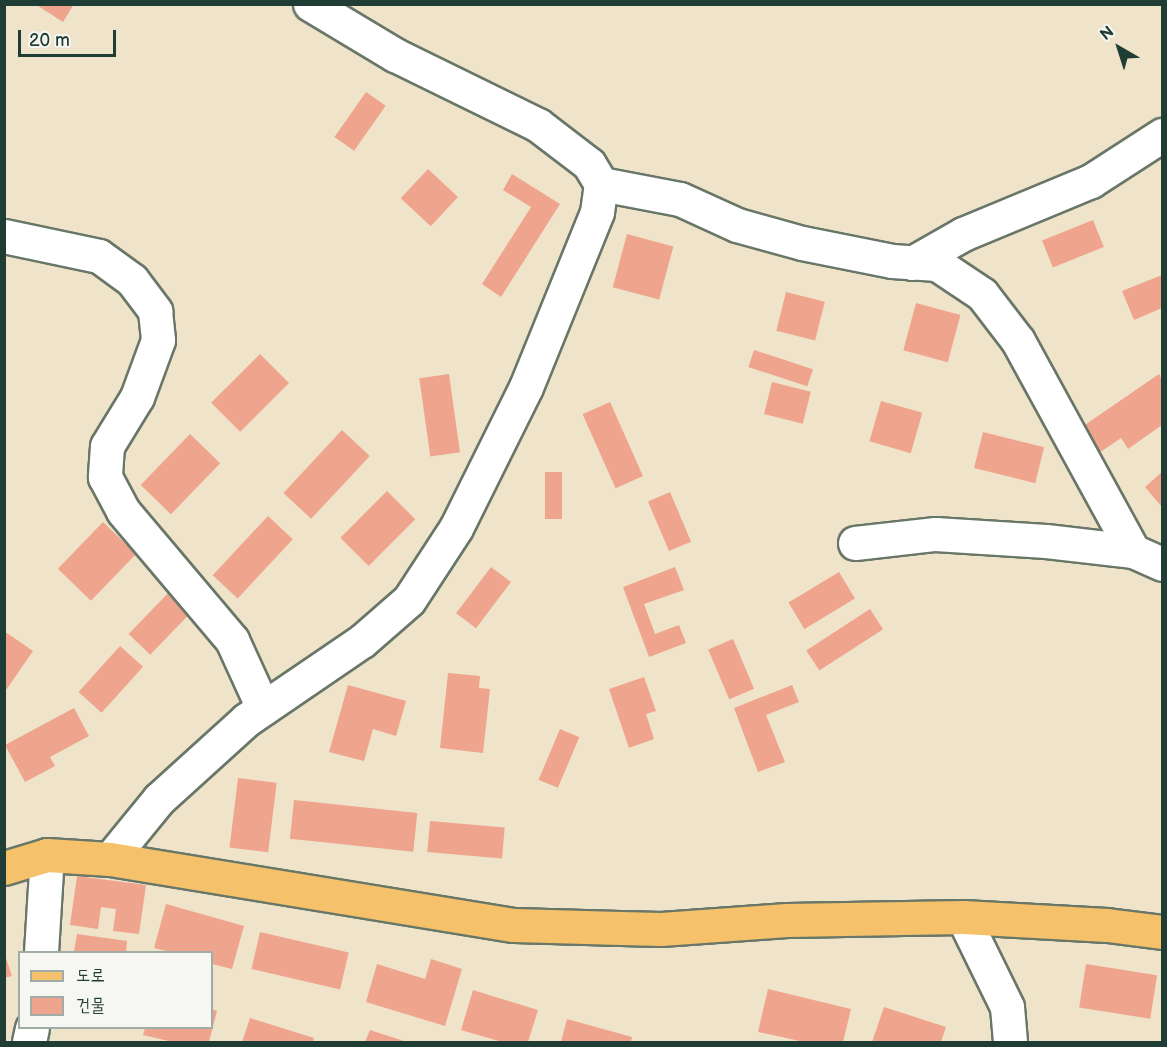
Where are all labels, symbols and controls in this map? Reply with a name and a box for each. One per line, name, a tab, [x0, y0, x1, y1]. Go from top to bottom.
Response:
scale bar	[21, 18, 118, 56]
north arrow	[1089, 18, 1149, 78]
text: N	[1097, 22, 1118, 45]
text: 20 m	[29, 30, 70, 51]
legend	[18, 951, 213, 1029]
text: 도로	[76, 965, 105, 986]
text: 건물	[76, 995, 105, 1016]

